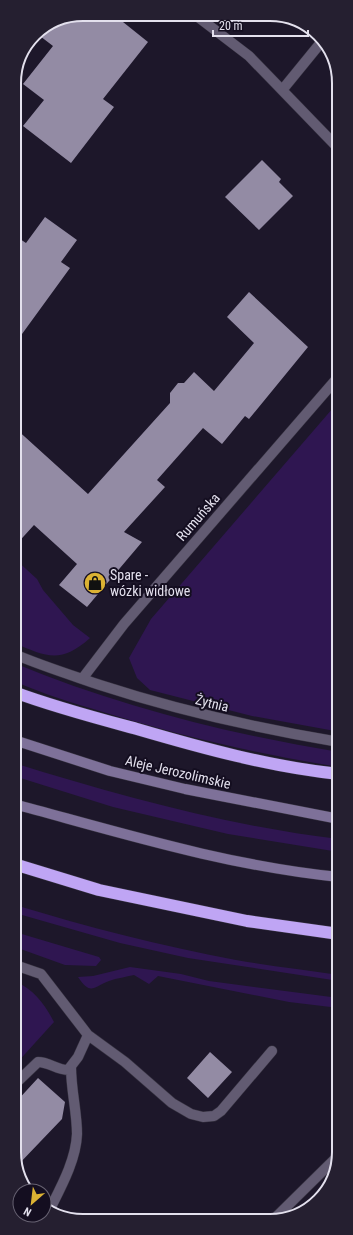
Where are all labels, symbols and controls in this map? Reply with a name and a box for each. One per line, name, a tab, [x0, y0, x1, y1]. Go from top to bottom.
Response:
scale bar	[213, 12, 308, 38]
text: 20 m	[219, 19, 243, 33]
street label: Rumuńska	[173, 490, 223, 544]
place label: Spare - wózki widłowe	[110, 567, 191, 599]
shop icon: Spare - wózki widłowe	[82, 570, 108, 596]
street label: Żytnia	[194, 691, 230, 715]
street label: Aleje Jerozolimskie	[124, 752, 233, 792]
north arrow	[12, 1183, 52, 1223]
text: N	[21, 1204, 34, 1219]

